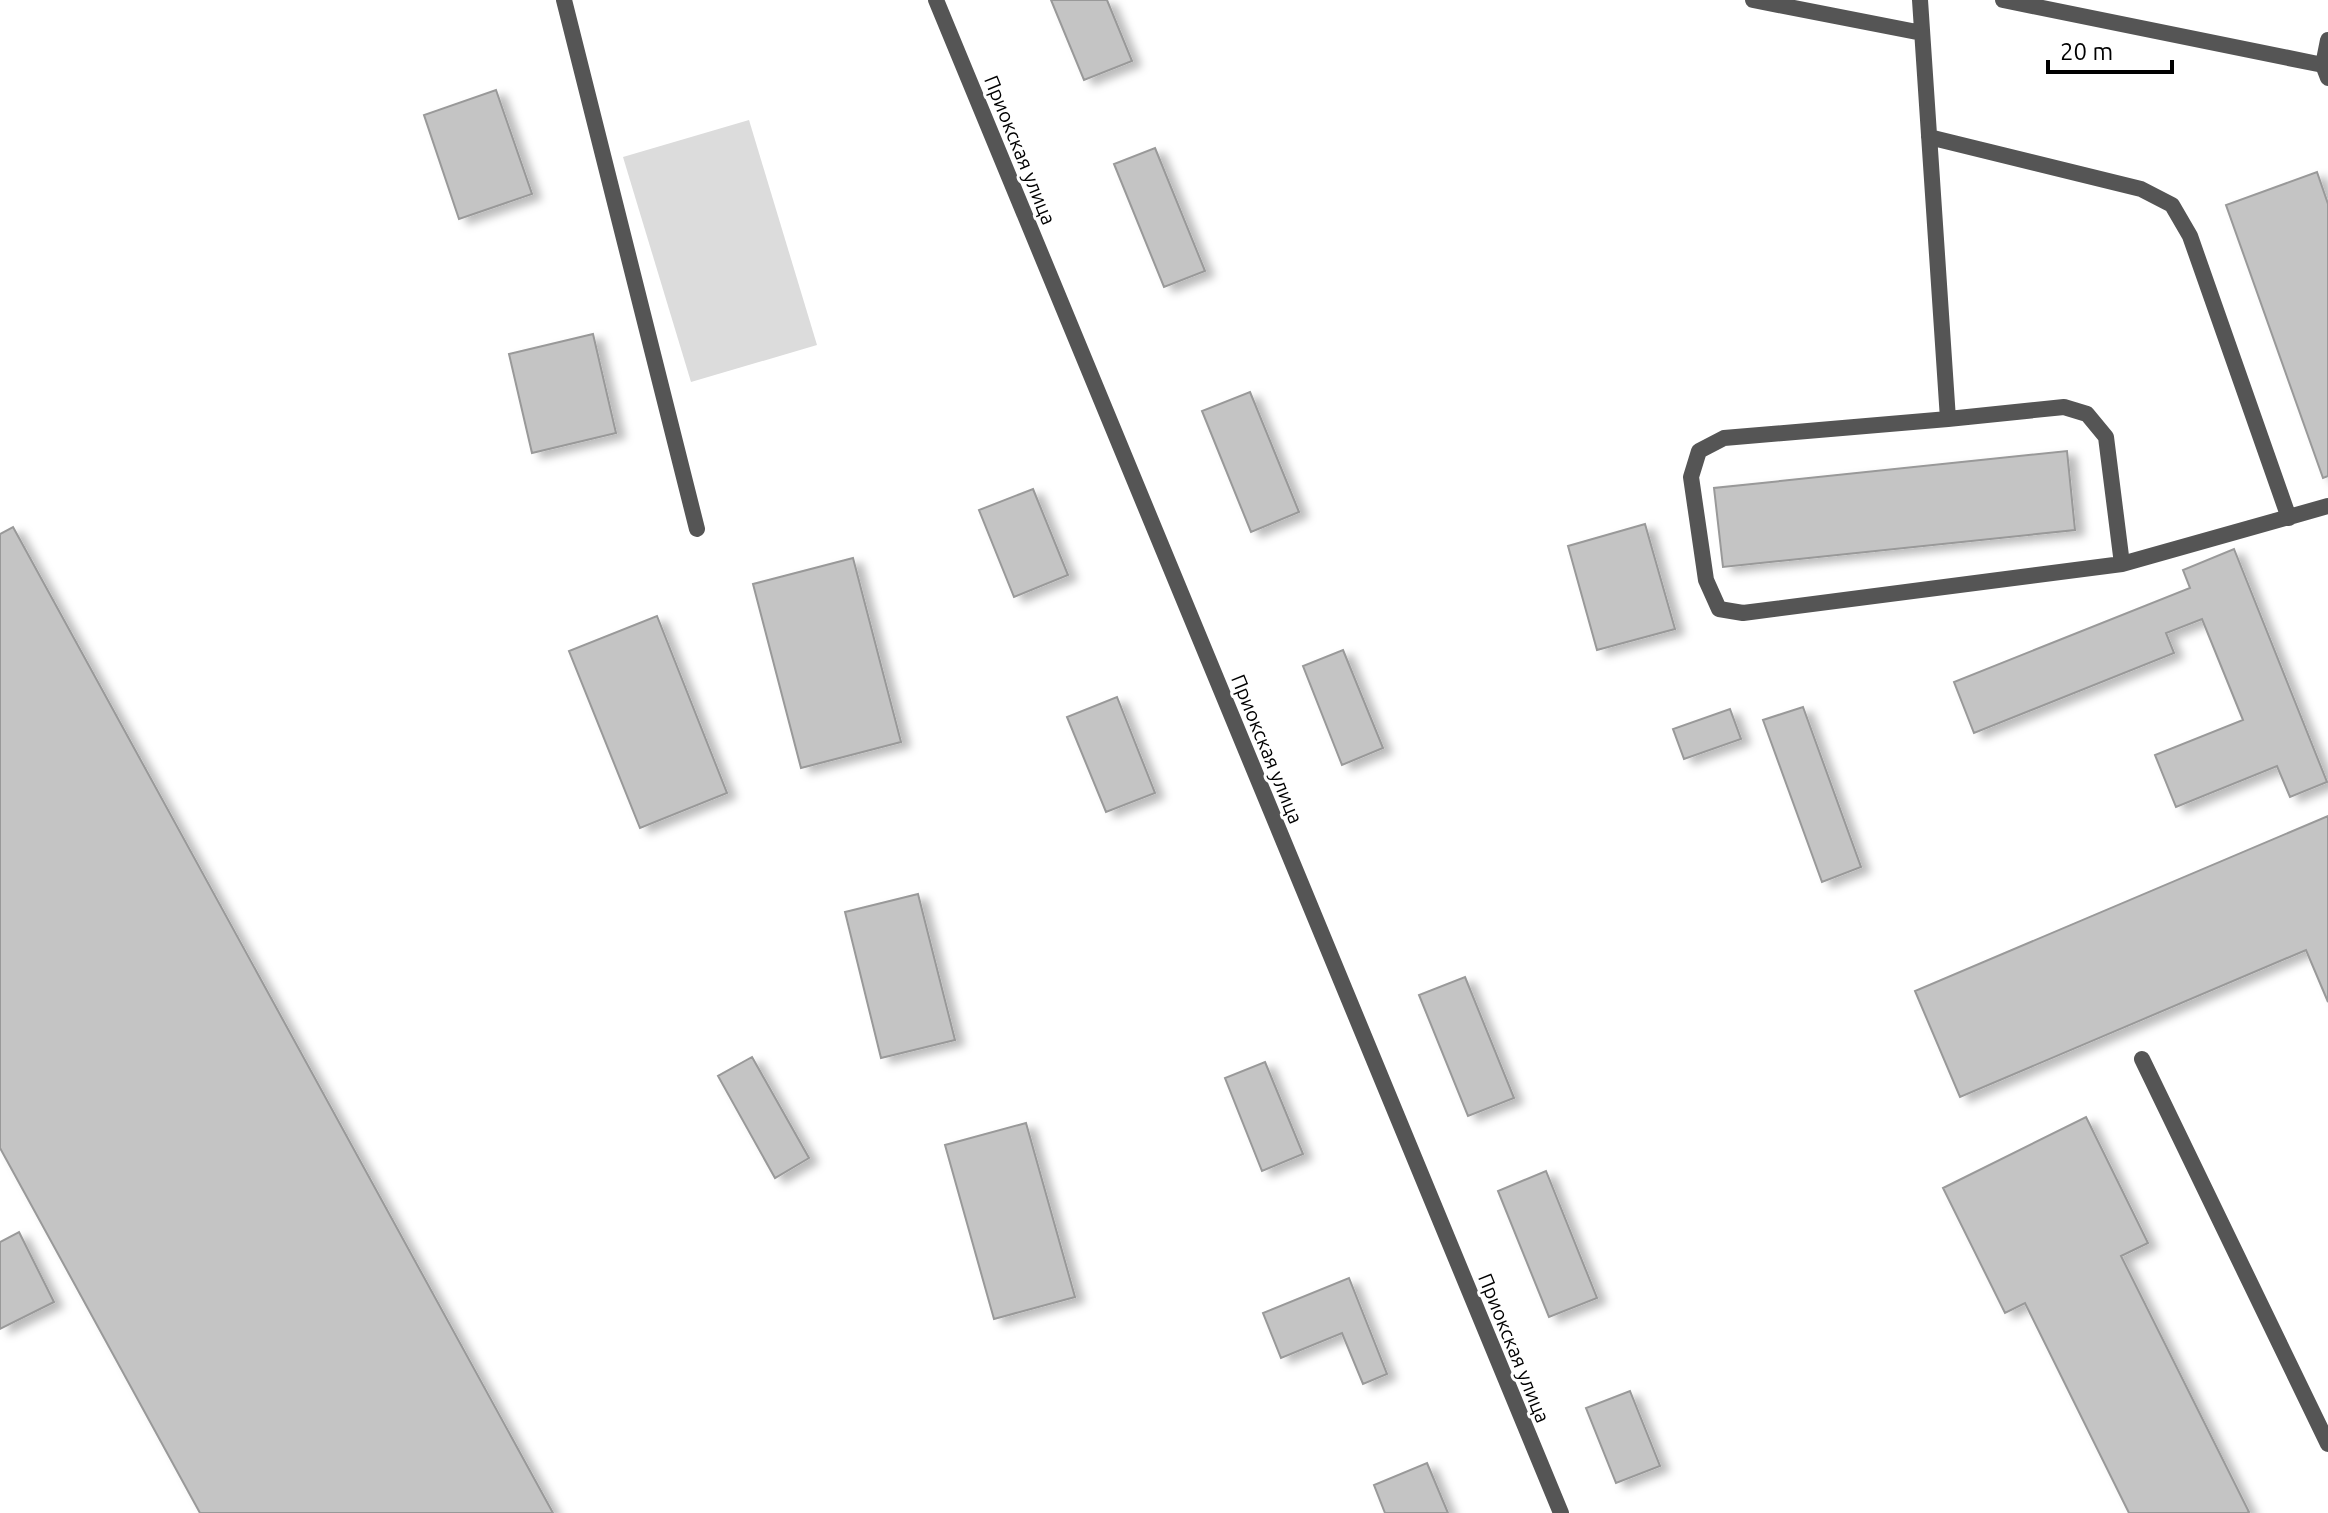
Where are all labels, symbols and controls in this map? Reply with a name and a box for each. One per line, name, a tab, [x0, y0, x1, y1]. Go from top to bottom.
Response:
scale bar	[2048, 24, 2172, 74]
text: 20 m	[2060, 38, 2113, 65]
street label: Приокская улица	[980, 72, 1061, 228]
street label: Приокская улица	[1227, 671, 1308, 827]
street label: Приокская улица	[1474, 1270, 1555, 1426]

